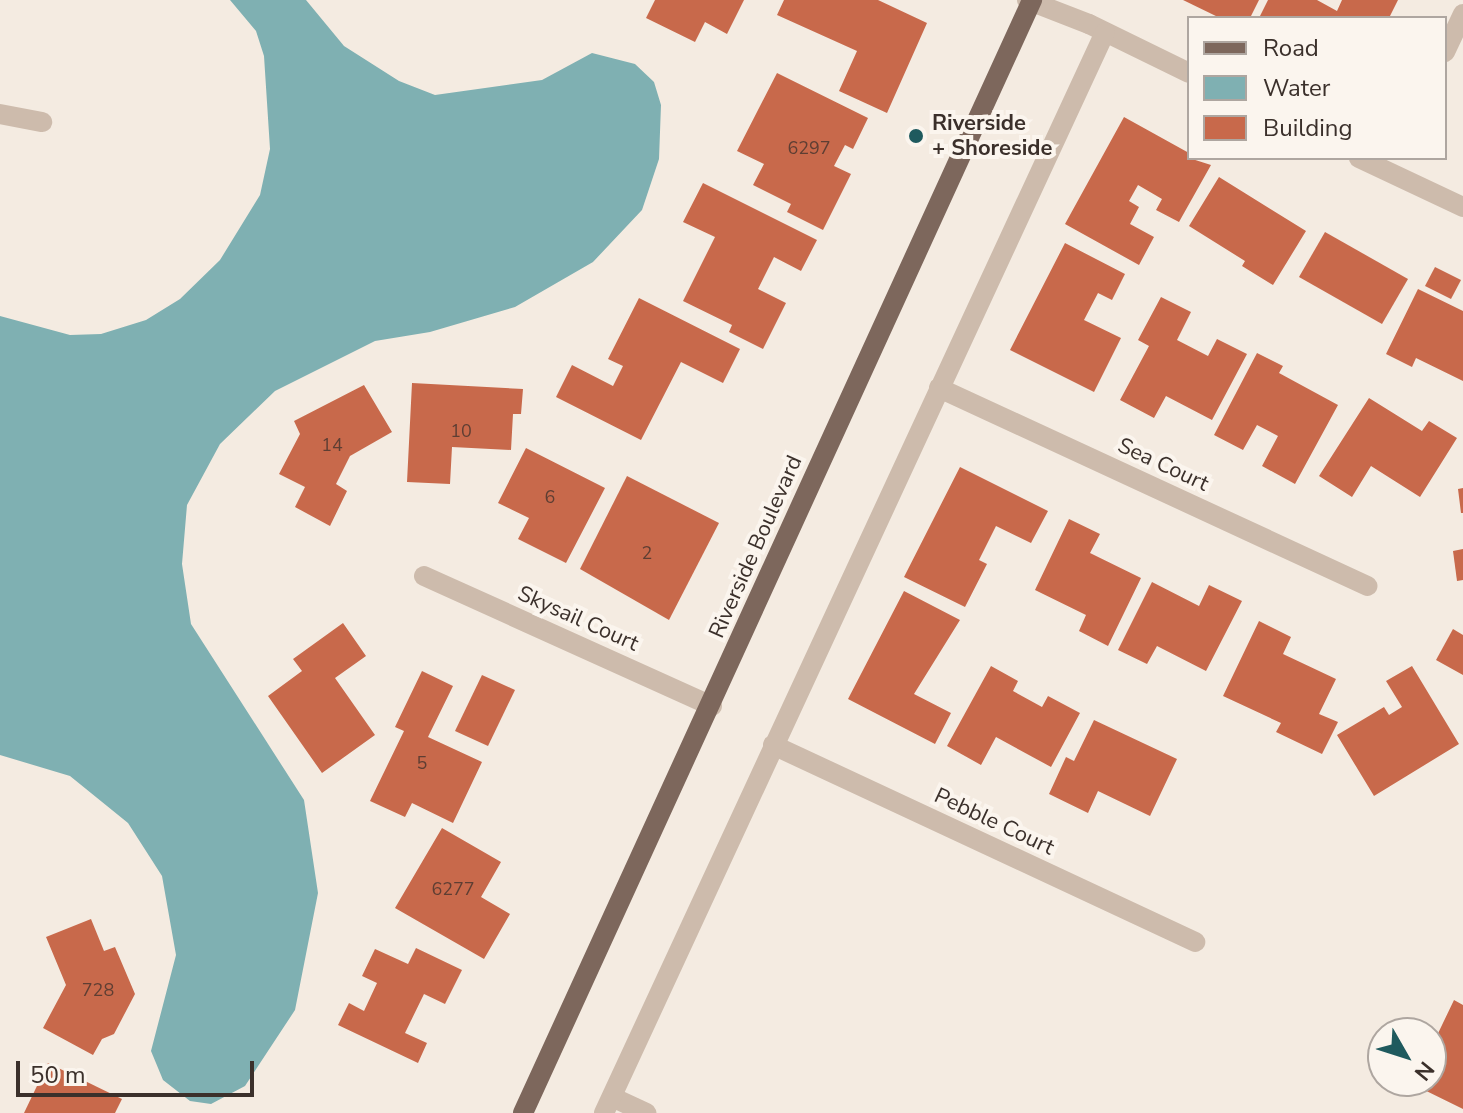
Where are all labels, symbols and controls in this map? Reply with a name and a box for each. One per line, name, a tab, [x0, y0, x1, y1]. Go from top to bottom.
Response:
legend	[1187, 16, 1447, 160]
text: Road	[1263, 32, 1319, 64]
text: Water	[1263, 72, 1330, 104]
place label: Riverside + Shoreside	[932, 110, 1052, 162]
text: Building	[1263, 112, 1353, 144]
marker: Riverside + Shoreside	[907, 127, 925, 145]
house number: 6297	[787, 137, 831, 159]
house number: 10	[450, 420, 472, 442]
street label: Sea Court	[1113, 432, 1213, 498]
house number: 14	[321, 434, 343, 456]
street label: Riverside Boulevard	[704, 452, 808, 642]
house number: 6	[545, 486, 555, 508]
house number: 2	[642, 542, 652, 564]
street label: Skysail Court	[513, 581, 643, 657]
house number: 5	[417, 752, 427, 774]
street label: Pebble Court	[930, 783, 1058, 861]
house number: 6277	[431, 878, 475, 900]
house number: 728	[82, 979, 114, 1001]
north arrow	[1367, 1017, 1447, 1097]
scale bar	[20, 1045, 258, 1095]
text: N	[1407, 1055, 1441, 1087]
text: 50 m	[30, 1059, 86, 1091]

